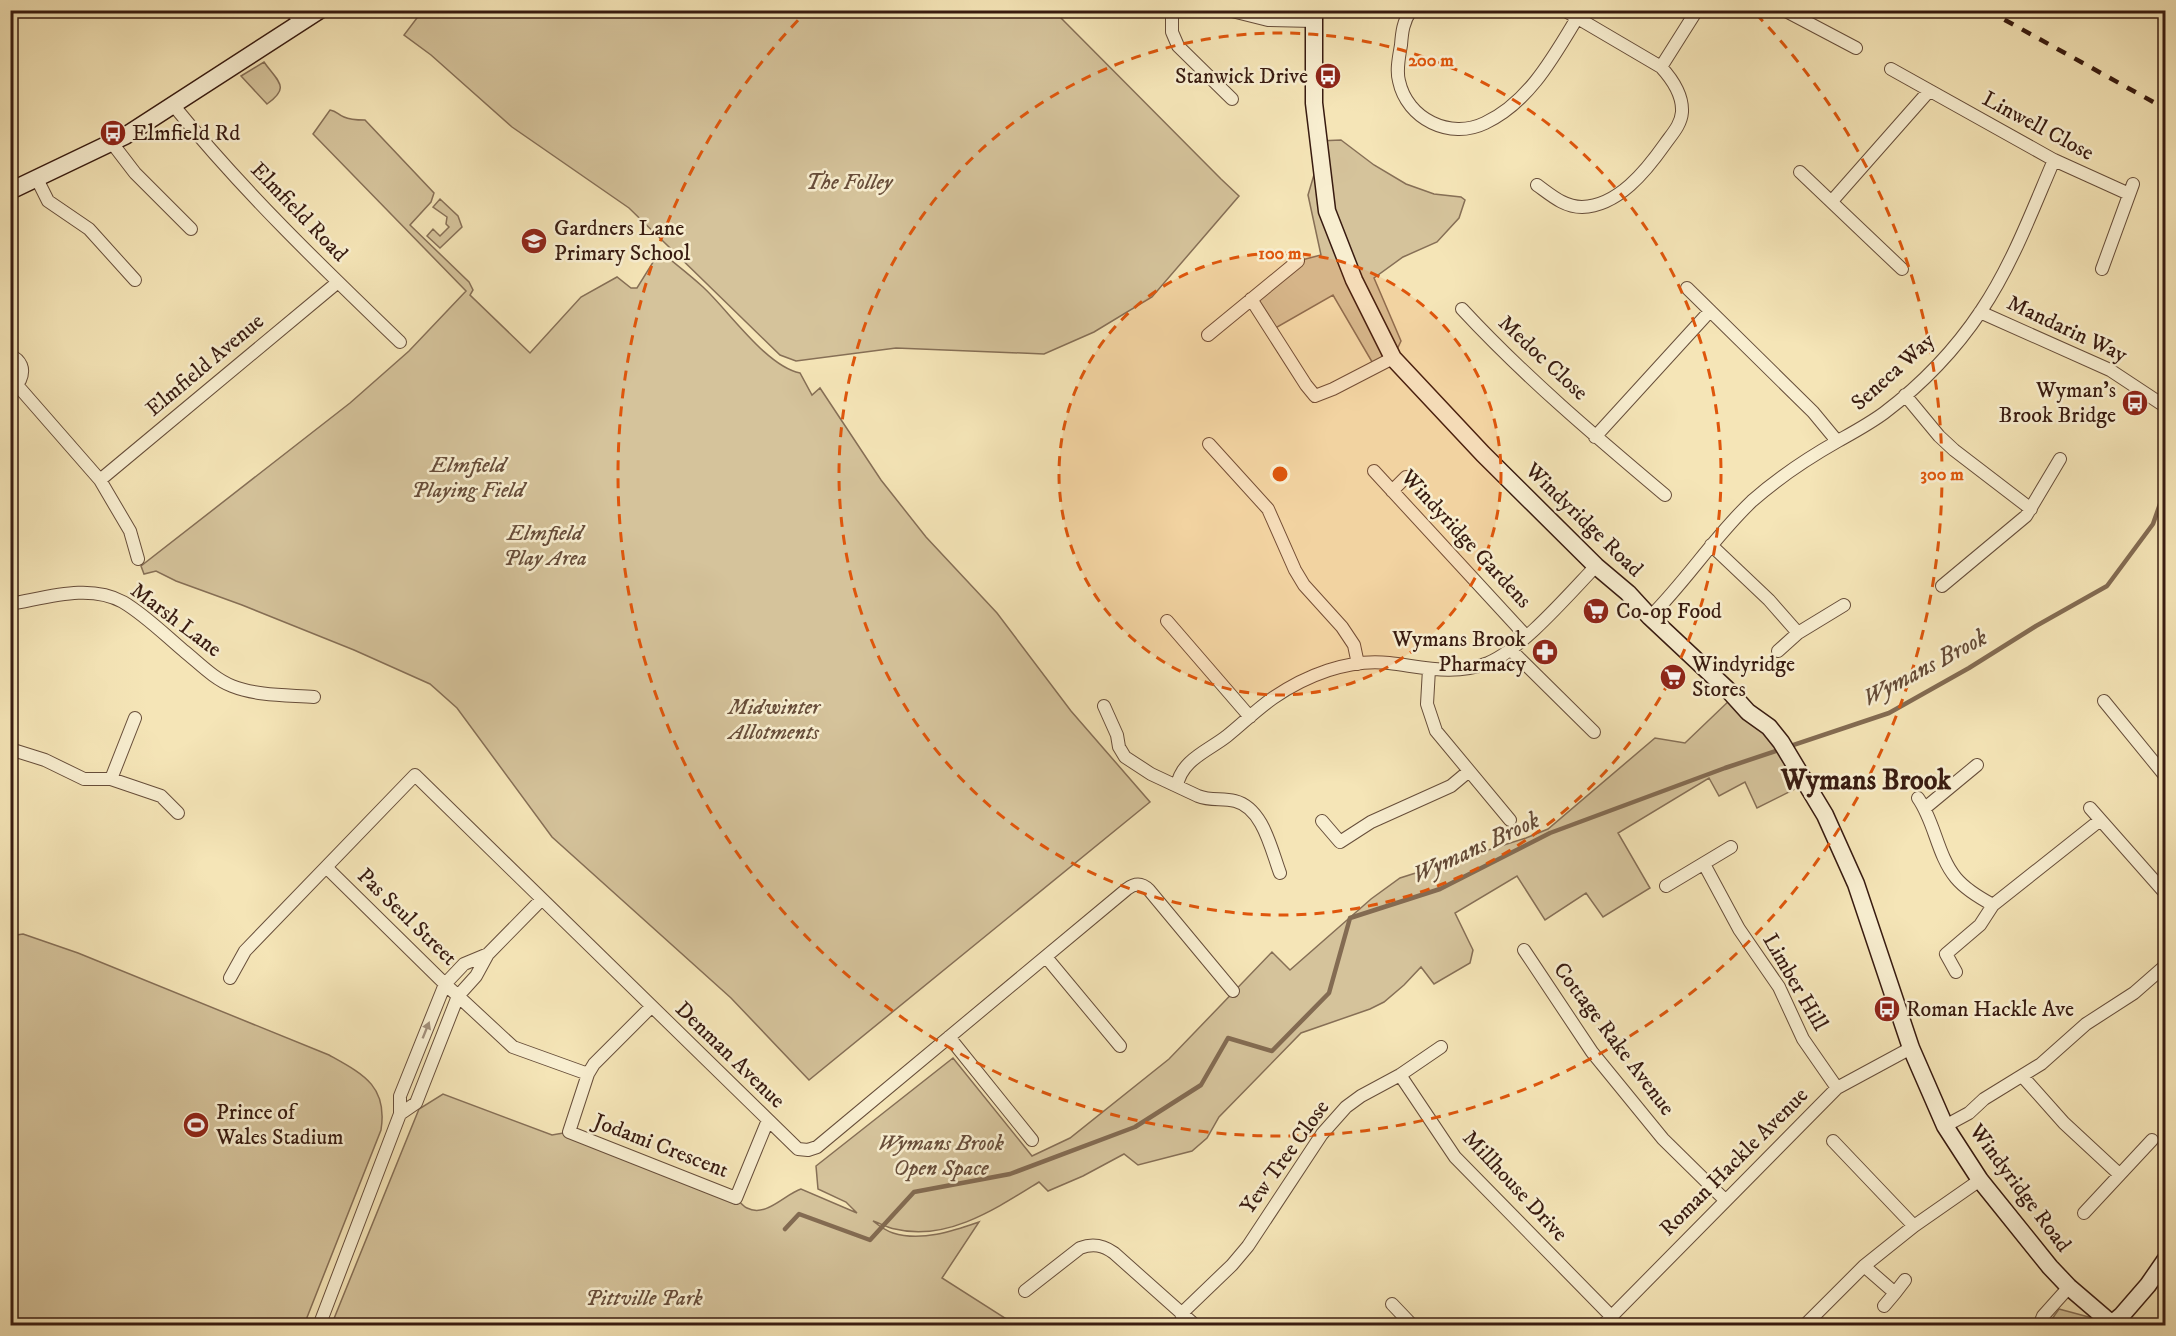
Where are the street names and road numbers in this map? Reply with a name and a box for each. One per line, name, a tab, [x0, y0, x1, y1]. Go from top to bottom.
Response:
street label: Linwell Close	[1978, 85, 2098, 167]
street label: Elmfield Road	[245, 157, 353, 267]
street label: Mandarin Way	[2002, 289, 2132, 369]
street label: Elmfield Avenue	[140, 308, 270, 422]
street label: Medoc Close	[1492, 310, 1594, 406]
street label: Seneca Way	[1846, 327, 1941, 417]
street label: Windyridge Road	[1519, 456, 1649, 583]
street label: Windyridge Gardens	[1394, 463, 1537, 614]
street label: Marsh Lane	[125, 577, 227, 663]
street label: Pas Seul Street	[351, 863, 463, 971]
street label: Limber Hill	[1756, 929, 1834, 1036]
street label: Cottage Rake Avenue	[1547, 957, 1681, 1121]
street label: Denman Avenue	[669, 996, 791, 1114]
street label: Roman Hackle Avenue	[1654, 1082, 1814, 1242]
street label: Yew Tree Close	[1235, 1095, 1335, 1219]
street label: Jodami Crescent	[588, 1107, 732, 1184]
street label: Windyridge Road	[1962, 1118, 2077, 1257]
street label: Millhouse Drive	[1457, 1125, 1573, 1247]

